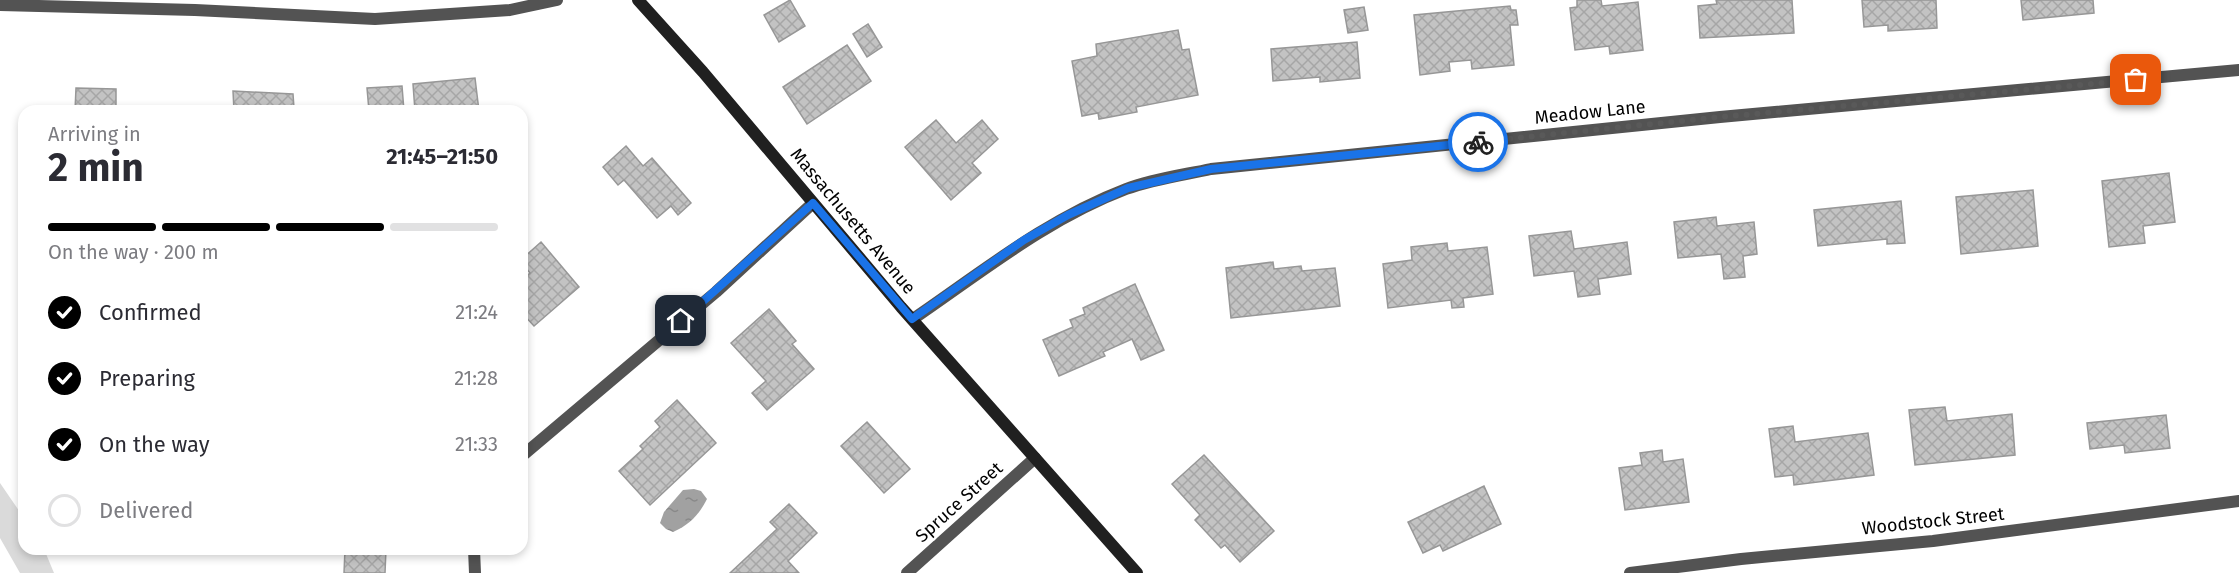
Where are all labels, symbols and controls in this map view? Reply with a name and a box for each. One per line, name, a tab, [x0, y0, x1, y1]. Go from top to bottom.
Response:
pin	[2110, 54, 2161, 105]
icon: bag	[2119, 63, 2152, 96]
street label: Meadow Lane	[1533, 95, 1647, 129]
courier	[1448, 112, 1508, 172]
text: Arriving in	[48, 122, 141, 146]
icon: bike	[1462, 126, 1495, 159]
text: 21:45–21:50	[386, 143, 498, 170]
street label: Massachusetts Avenue	[786, 144, 920, 298]
text: 2 min	[48, 145, 144, 191]
text: On the way · 200 m	[48, 240, 219, 264]
pin	[655, 295, 706, 346]
icon: check	[48, 296, 81, 329]
text: Confirmed	[99, 299, 202, 326]
text: 21:24	[455, 300, 498, 324]
icon: home	[664, 304, 697, 337]
icon: check	[48, 362, 81, 395]
text: Preparing	[99, 365, 195, 392]
text: 21:28	[454, 366, 498, 390]
icon: check	[48, 428, 81, 461]
text: On the way	[99, 431, 210, 458]
text: 21:33	[455, 432, 498, 456]
street label: Spruce Street	[911, 457, 1007, 547]
text: Delivered	[99, 497, 194, 524]
street label: Woodstock Street	[1861, 503, 2006, 539]

